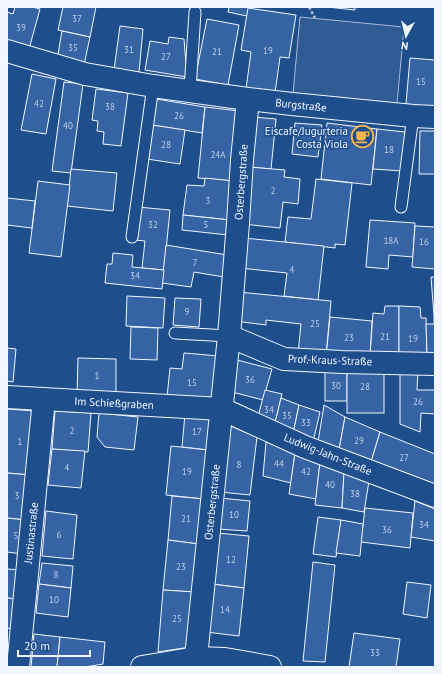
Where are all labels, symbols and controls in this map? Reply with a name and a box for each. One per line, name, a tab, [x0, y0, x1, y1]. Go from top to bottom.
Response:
house number: 37	[72, 13, 82, 24]
north arrow	[386, 16, 426, 56]
house number: 39	[16, 22, 26, 33]
text: N	[400, 38, 409, 53]
house number: 35	[68, 42, 78, 53]
house number: 31	[124, 44, 134, 55]
house number: 19	[263, 45, 273, 56]
house number: 21	[212, 46, 222, 57]
house number: 27	[161, 51, 171, 62]
house number: 15	[416, 76, 426, 87]
street label: Burgstraße	[275, 95, 328, 115]
house number: 42	[34, 98, 44, 109]
house number: 38	[105, 101, 115, 112]
house number: 26	[174, 110, 184, 121]
house number: 40	[63, 120, 73, 131]
place label: Eiscafe/Jugurteria Costa Viola	[265, 124, 348, 151]
cafe icon: Eiscafe/Jugurteria Costa Viola	[350, 124, 376, 150]
house number: 28	[161, 139, 171, 150]
street label: Osterbergstraße	[231, 143, 251, 220]
house number: 18	[384, 144, 394, 155]
house number: 24A	[210, 149, 226, 160]
house number: 2	[271, 185, 276, 196]
house number: 3	[206, 195, 211, 206]
house number: 32	[148, 219, 158, 230]
house number: 5	[204, 219, 209, 230]
house number: 18A	[383, 235, 399, 246]
house number: 16	[419, 236, 429, 247]
house number: 7	[193, 257, 198, 268]
house number: 4	[290, 264, 295, 275]
house number: 34	[130, 270, 140, 281]
house number: 9	[185, 306, 190, 317]
house number: 25	[310, 318, 320, 329]
house number: 21	[380, 331, 390, 342]
house number: 23	[344, 332, 354, 343]
house number: 19	[408, 333, 418, 344]
street label: Prof.-Kraus-Straße	[288, 352, 373, 368]
house number: 1	[95, 370, 100, 381]
house number: 36	[245, 374, 255, 385]
house number: 15	[187, 377, 197, 388]
house number: 30	[331, 380, 341, 391]
house number: 28	[360, 381, 370, 392]
street label: Im Schießgraben	[74, 394, 154, 412]
house number: 26	[413, 396, 423, 407]
house number: 34	[264, 404, 274, 415]
house number: 35	[282, 410, 292, 421]
house number: 33	[301, 417, 311, 428]
house number: 2	[70, 425, 75, 436]
house number: 17	[192, 426, 202, 437]
street label: Ludwig-Jahn-Straße	[282, 430, 374, 478]
house number: 29	[354, 435, 364, 446]
house number: 1	[18, 436, 23, 447]
house number: 27	[399, 452, 409, 463]
house number: 44	[274, 458, 284, 469]
house number: 8	[237, 459, 242, 470]
house number: 4	[65, 462, 70, 473]
street label: Osterbergstraße	[201, 463, 223, 540]
house number: 19	[182, 466, 192, 477]
house number: 42	[301, 466, 311, 477]
house number: 40	[325, 479, 335, 490]
house number: 38	[350, 488, 360, 499]
house number: 3	[15, 490, 20, 501]
street label: Justinastraße	[21, 501, 41, 565]
house number: 10	[229, 509, 239, 520]
house number: 21	[181, 513, 191, 524]
house number: 34	[419, 519, 429, 530]
house number: 36	[382, 524, 392, 535]
house number: 6	[57, 529, 62, 540]
house number: 5	[14, 530, 19, 541]
house number: 12	[226, 554, 236, 565]
house number: 23	[176, 561, 186, 572]
house number: 8	[54, 569, 59, 580]
house number: 10	[49, 594, 59, 605]
house number: 14	[220, 604, 230, 615]
house number: 25	[172, 613, 182, 624]
scale bar	[18, 632, 90, 658]
text: 20 m	[24, 638, 50, 653]
house number: 33	[370, 647, 380, 658]

